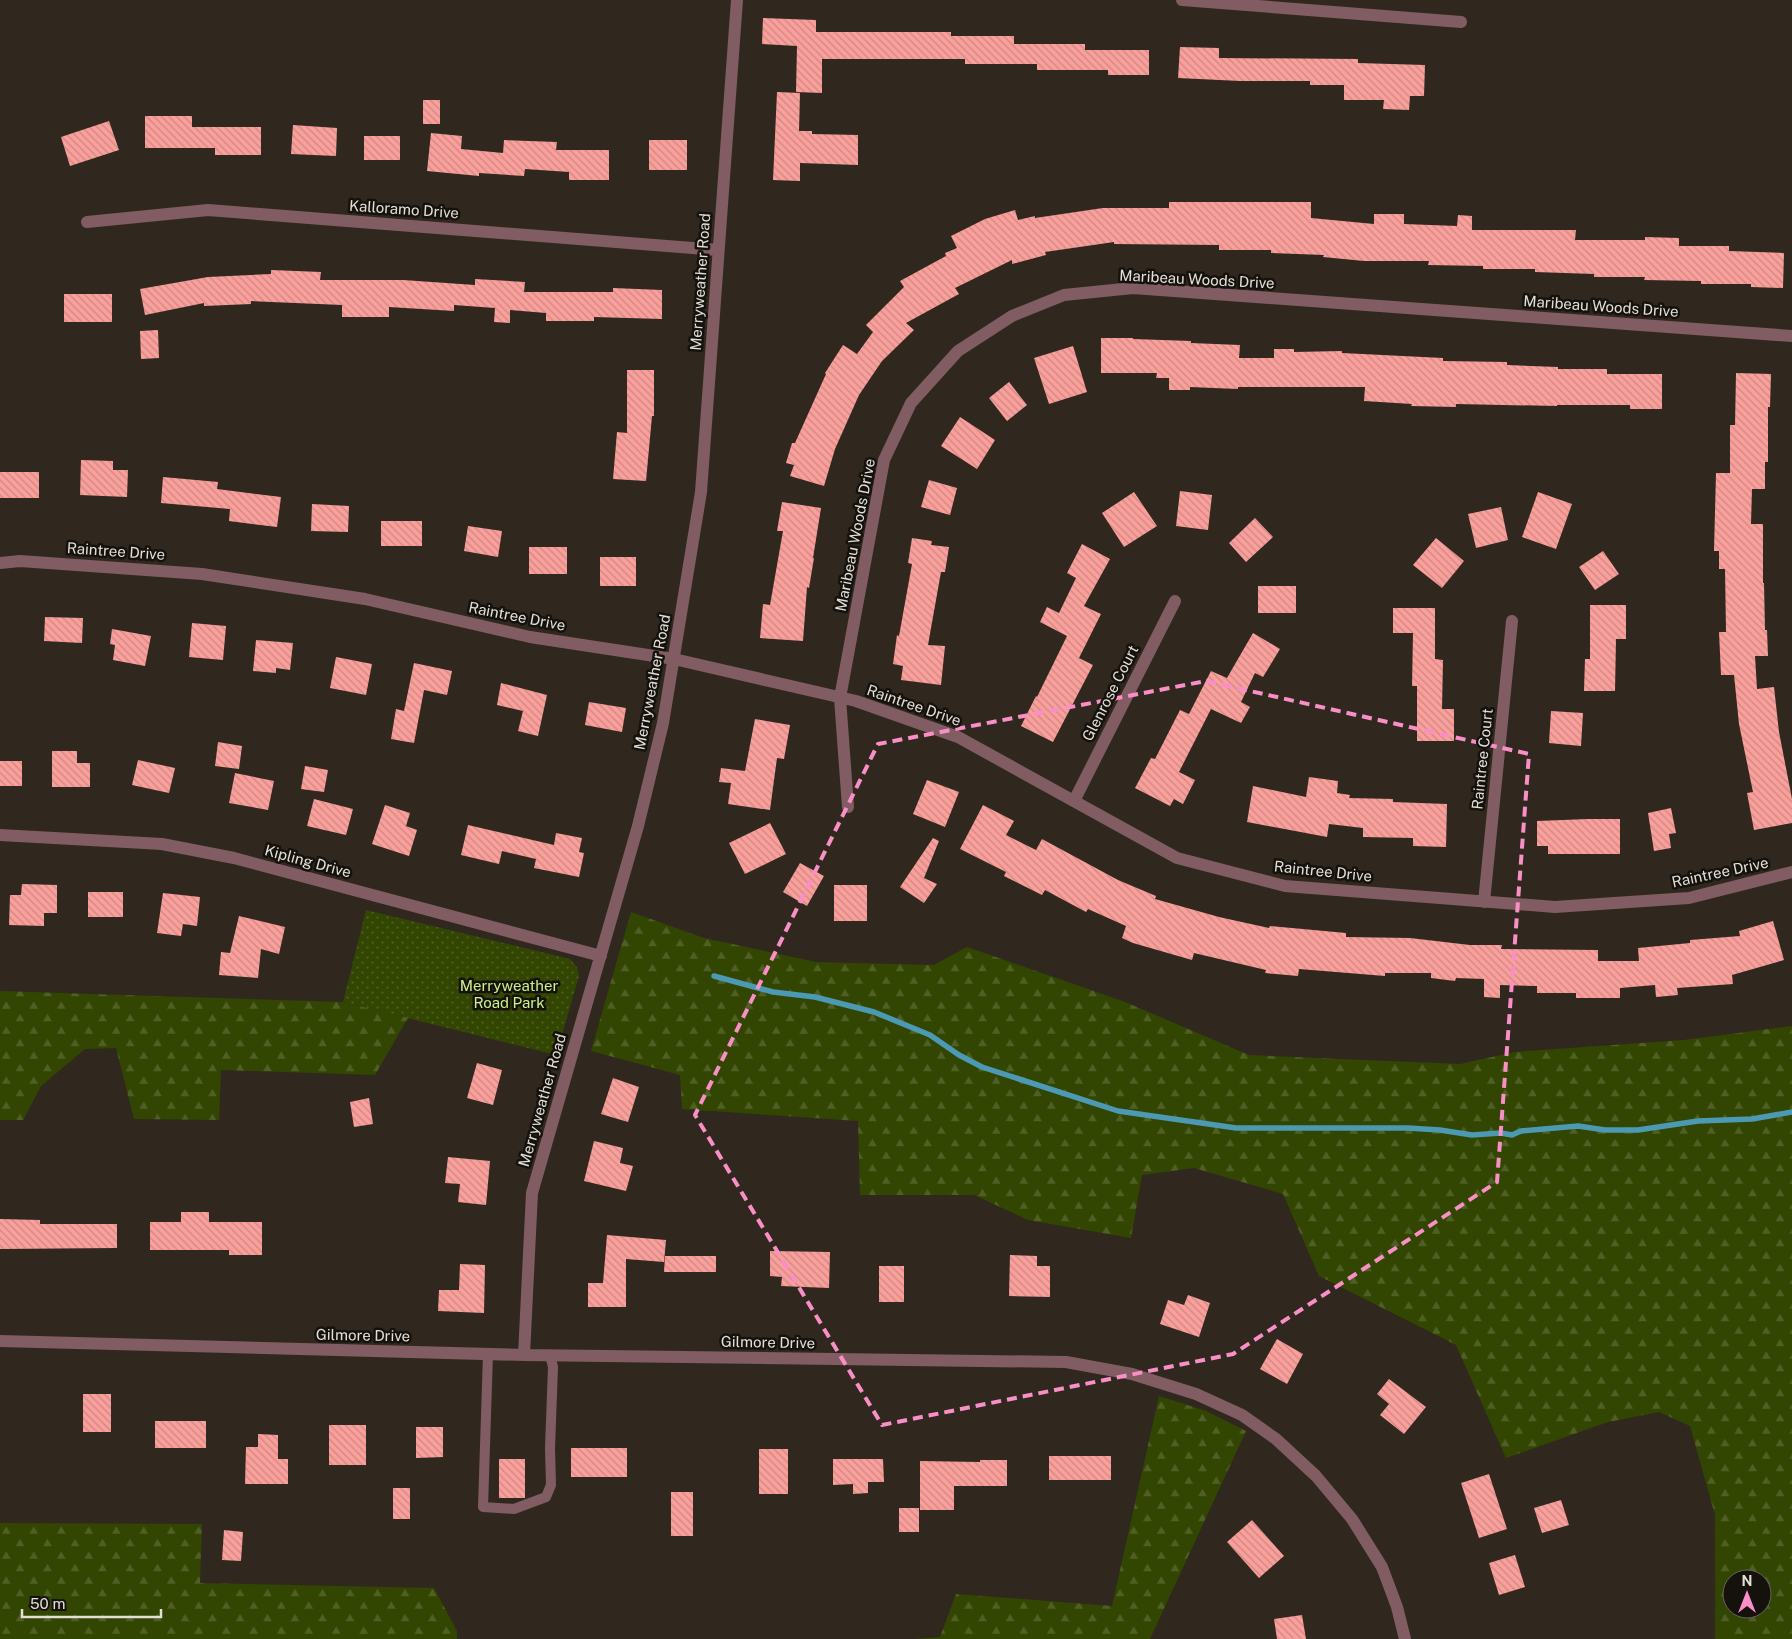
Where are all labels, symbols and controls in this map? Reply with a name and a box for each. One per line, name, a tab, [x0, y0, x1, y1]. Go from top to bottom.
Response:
street label: Kalloramo Drive	[348, 197, 460, 221]
street label: Merryweather Road	[687, 213, 713, 351]
street label: Maribeau Woods Drive	[1119, 266, 1275, 292]
street label: Maribeau Woods Drive	[1523, 292, 1679, 320]
street label: Maribeau Woods Drive	[832, 457, 878, 613]
street label: Raintree Drive	[66, 539, 166, 563]
street label: Raintree Drive	[467, 598, 567, 634]
street label: Merryweather Road	[631, 613, 673, 751]
street label: Glenrose Court	[1079, 642, 1142, 744]
street label: Raintree Drive	[865, 681, 963, 729]
street label: Raintree Court	[1468, 707, 1496, 810]
street label: Kipling Drive	[263, 841, 353, 881]
street label: Raintree Drive	[1670, 853, 1770, 891]
street label: Raintree Drive	[1273, 857, 1373, 885]
park label: Merryweather Road Park	[460, 977, 558, 1011]
street label: Merryweather Road	[515, 1031, 569, 1169]
street label: Gilmore Drive	[316, 1326, 410, 1344]
street label: Gilmore Drive	[721, 1333, 815, 1351]
north arrow	[1722, 1569, 1772, 1619]
text: N	[1742, 1573, 1752, 1589]
scale bar	[22, 1586, 161, 1618]
text: 50 m	[30, 1595, 65, 1612]

